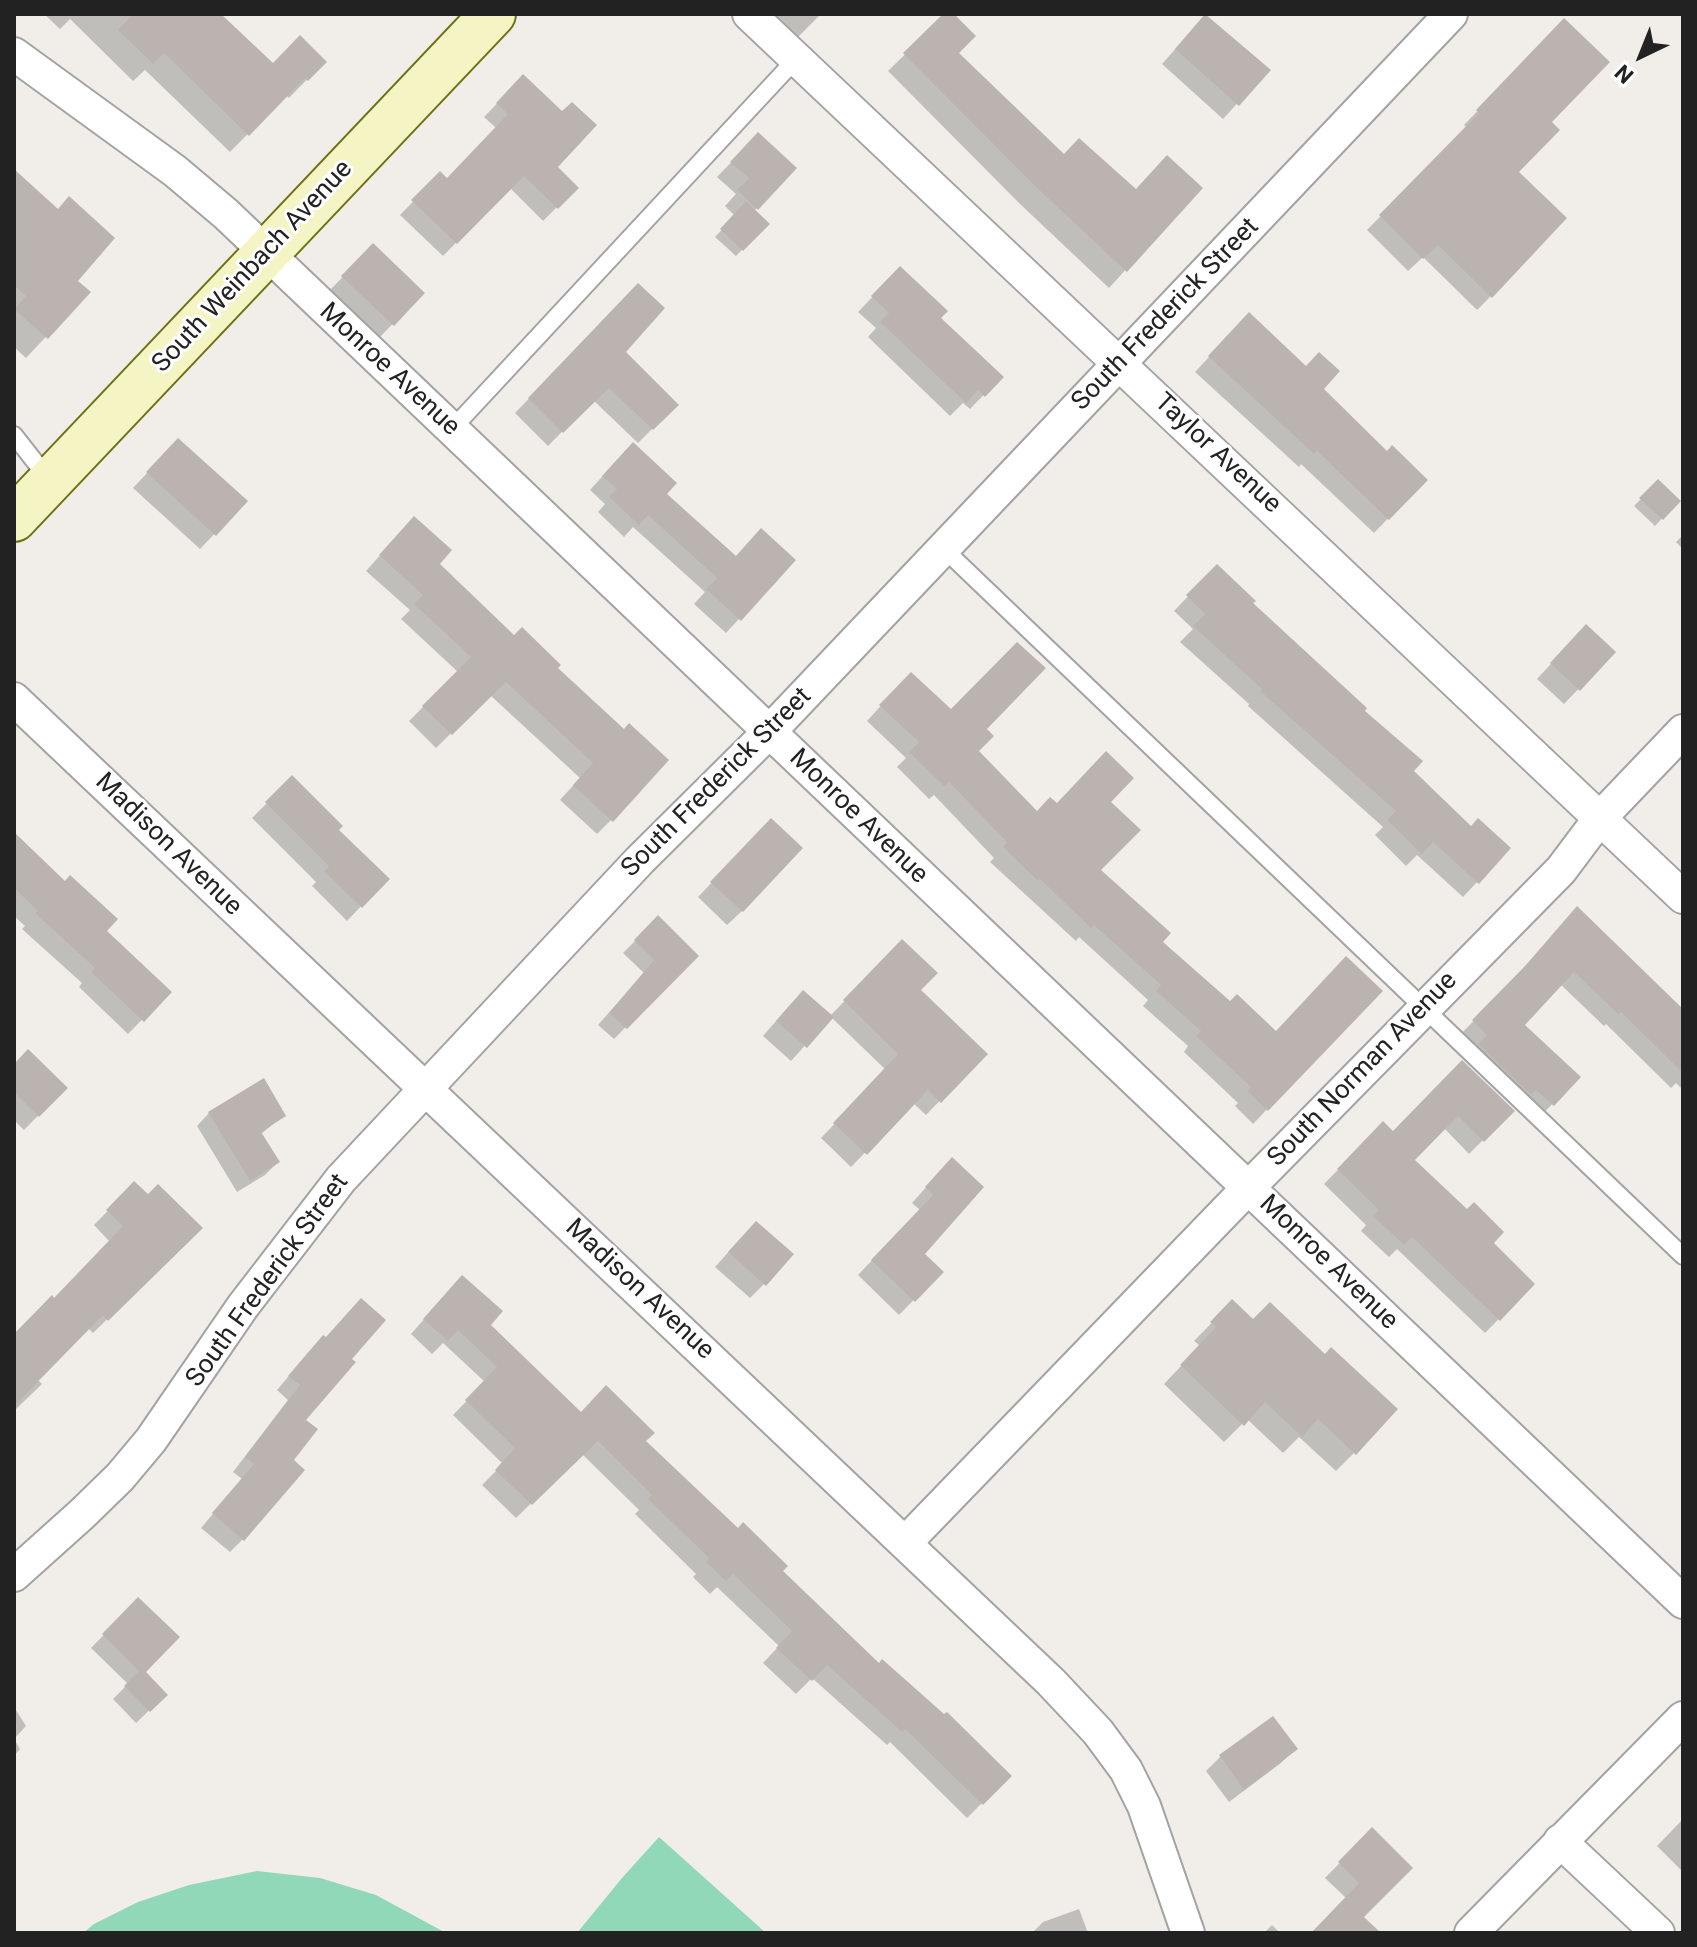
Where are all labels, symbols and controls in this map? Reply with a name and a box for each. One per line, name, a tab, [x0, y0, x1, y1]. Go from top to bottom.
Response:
north arrow	[1601, 16, 1681, 96]
text: N	[1610, 59, 1638, 88]
street label: South Weinbach Avenue	[146, 154, 360, 380]
street label: South Frederick Street	[1066, 212, 1266, 418]
street label: Monroe Avenue	[312, 297, 466, 443]
street label: Taylor Avenue	[1147, 387, 1287, 521]
street label: South Frederick Street	[616, 682, 818, 884]
street label: Monroe Avenue	[782, 743, 934, 891]
street label: Madison Avenue	[88, 767, 248, 923]
street label: South Norman Avenue	[1262, 966, 1464, 1174]
street label: South Frederick Street	[180, 1168, 356, 1394]
street label: Monroe Avenue	[1252, 1189, 1404, 1337]
street label: Madison Avenue	[558, 1213, 720, 1367]

